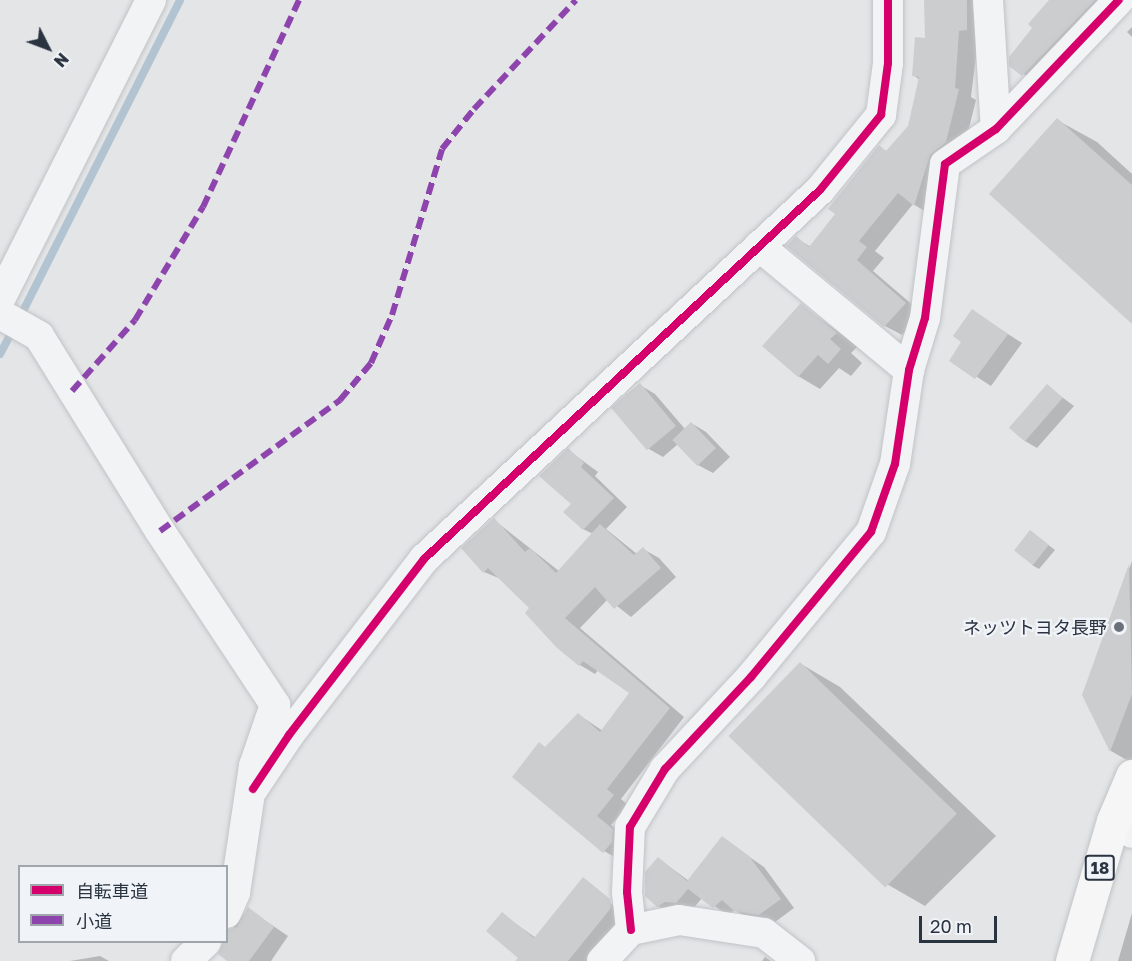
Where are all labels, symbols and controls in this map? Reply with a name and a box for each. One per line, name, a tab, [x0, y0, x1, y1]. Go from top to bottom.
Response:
north arrow	[18, 18, 78, 78]
text: N	[50, 49, 73, 71]
place label: ネッツトヨタ長野	[963, 616, 1107, 638]
marker: ネッツトヨタ長野	[1112, 620, 1126, 634]
road number: 18	[1084, 855, 1116, 881]
legend	[18, 865, 228, 943]
text: 自転車道	[76, 880, 148, 902]
scale bar	[922, 904, 1000, 942]
text: 小道	[76, 910, 112, 932]
text: 20 m	[930, 915, 972, 937]

